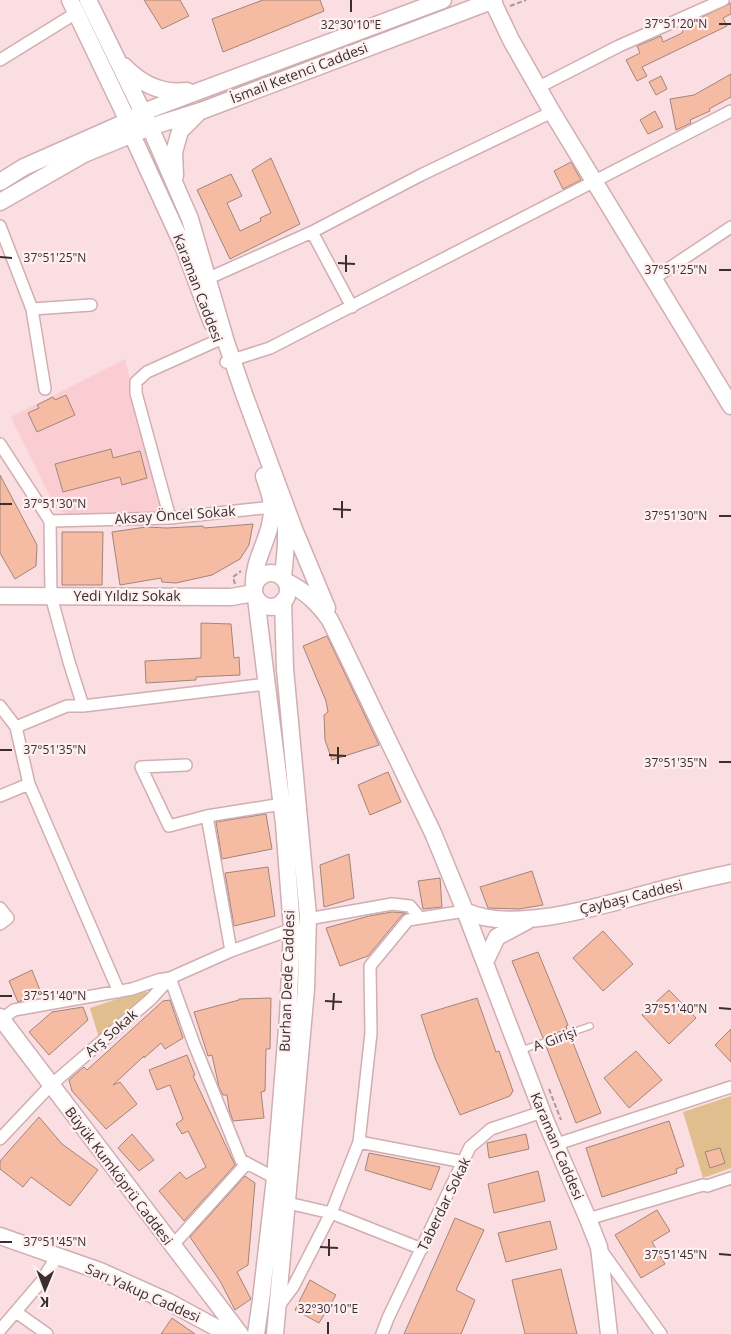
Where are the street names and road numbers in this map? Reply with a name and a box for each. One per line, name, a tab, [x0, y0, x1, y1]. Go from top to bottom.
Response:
street label: İsmail Ketenci Caddesi	[227, 38, 370, 107]
street label: Karaman Caddesi	[169, 231, 228, 345]
street label: Aksay Öncel Sokak	[114, 501, 237, 528]
street label: Yedi Yıldız Sokak	[73, 586, 181, 605]
street label: Çaybaşı Caddesi	[577, 875, 684, 919]
street label: Burhan Dede Caddesi	[275, 910, 298, 1052]
street label: Arş Sokak	[80, 1004, 141, 1061]
street label: A Girişi	[530, 1022, 580, 1055]
street label: Karaman Caddesi	[526, 1089, 589, 1202]
street label: Büyük Kumköprü Caddesi	[61, 1103, 178, 1249]
street label: Taberdar Sokak	[413, 1153, 475, 1254]
street label: Sarı Yakup Caddesi	[83, 1259, 204, 1326]

